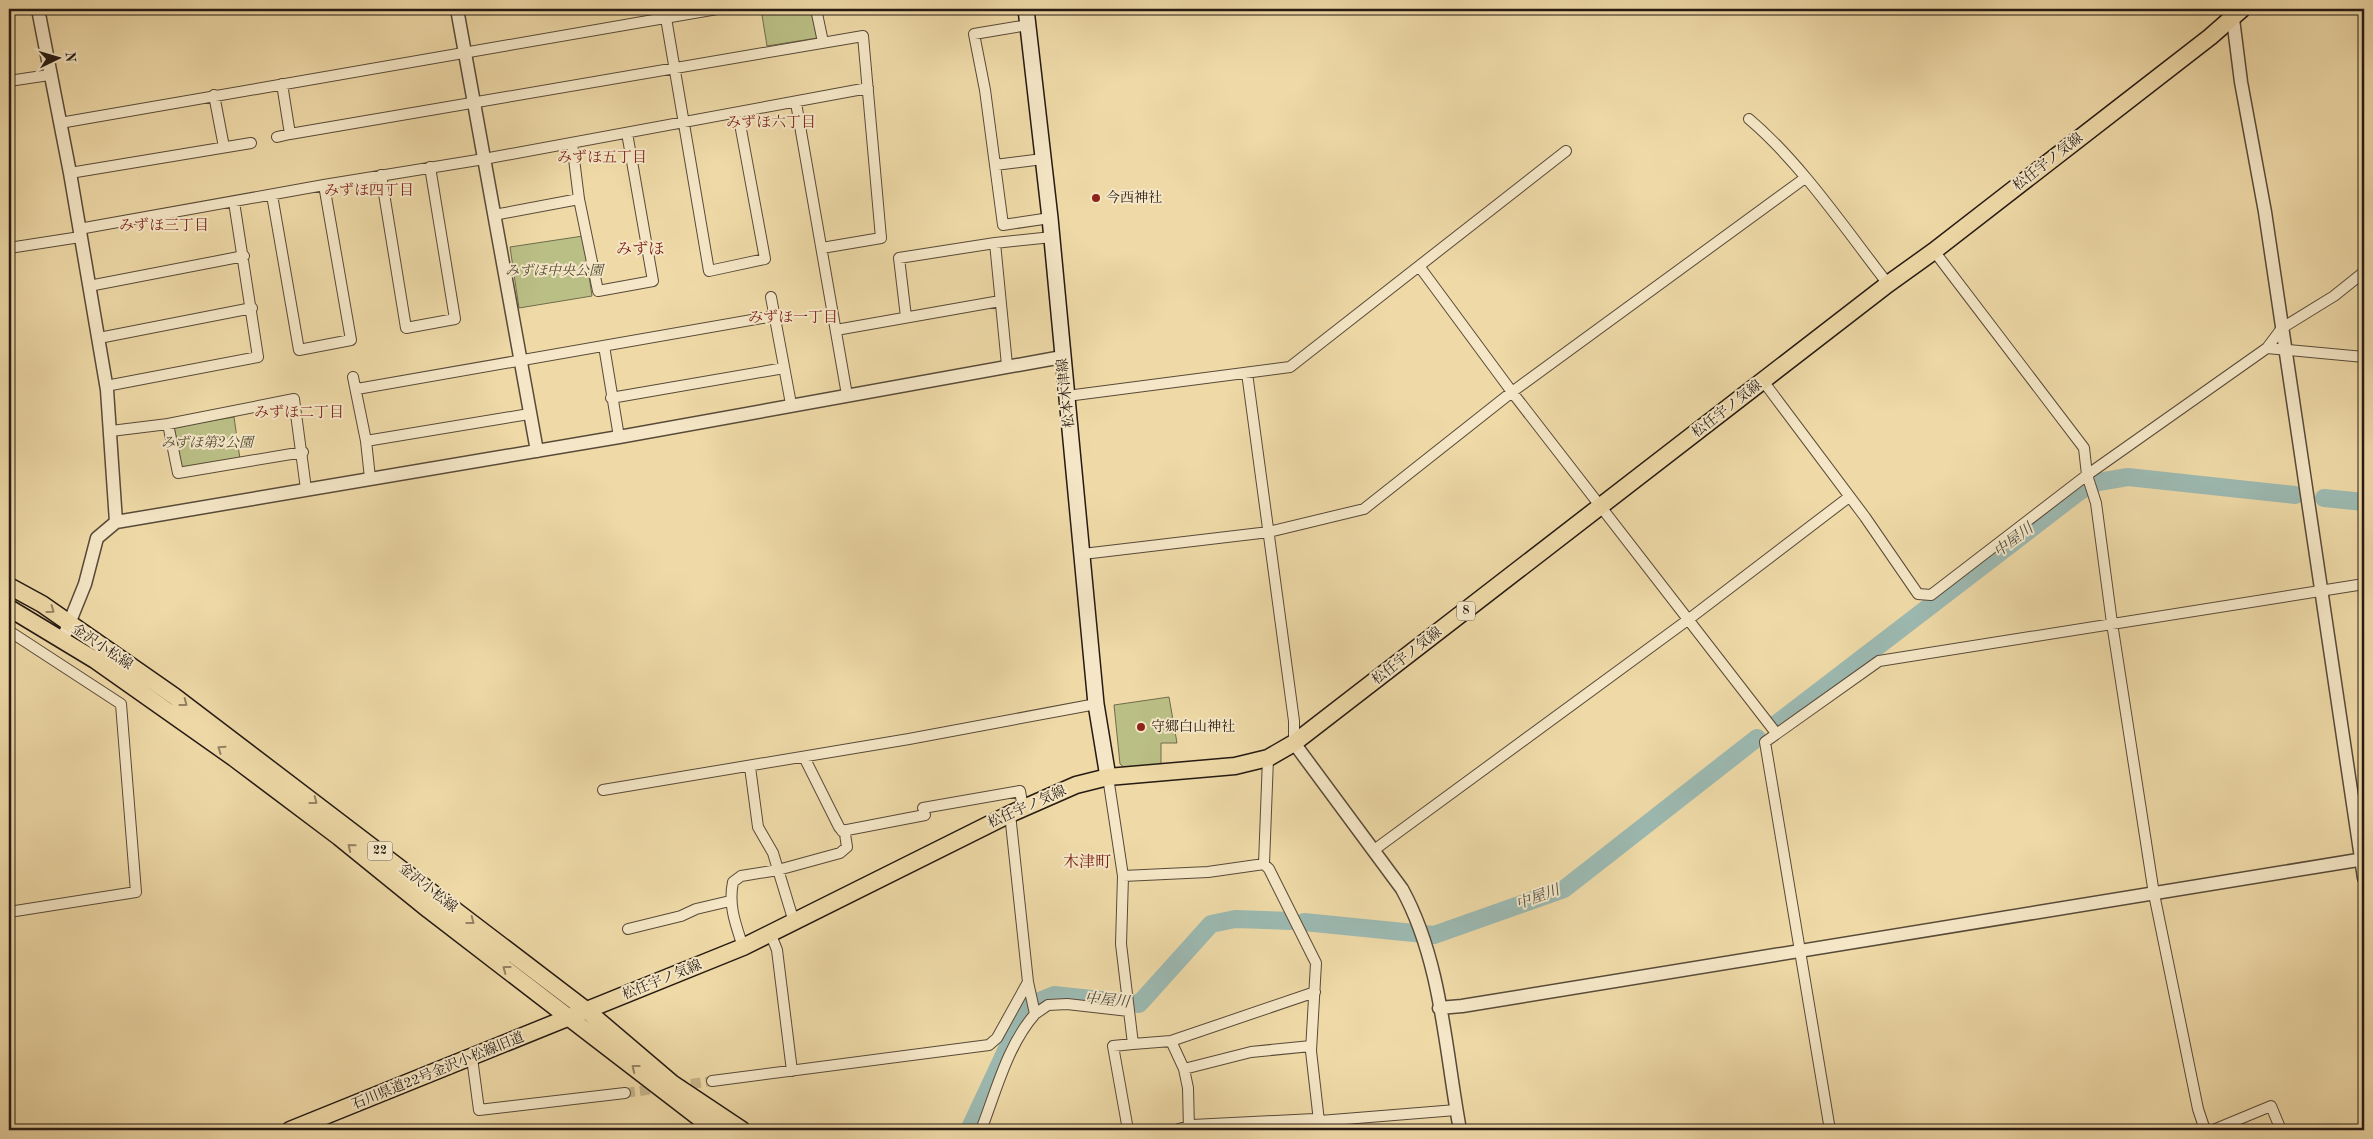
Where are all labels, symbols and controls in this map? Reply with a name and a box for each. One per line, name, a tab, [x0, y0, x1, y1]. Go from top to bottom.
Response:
north arrow	[32, 32, 82, 82]
text: N	[63, 51, 77, 63]
district label: みずほ六丁目	[726, 114, 816, 131]
street label: 松任宇ノ気線	[2010, 130, 2085, 193]
district label: みずほ五丁目	[557, 149, 647, 166]
district label: みずほ四丁目	[324, 182, 414, 199]
place label: 今西神社	[1106, 190, 1162, 205]
marker: 今西神社	[1090, 192, 1102, 204]
district label: みずほ三丁目	[119, 217, 209, 234]
district label: みずほ	[616, 240, 664, 258]
park label: みずほ中央公園	[505, 263, 605, 278]
district label: みずほ一丁目	[748, 309, 838, 326]
street label: 松本木津線	[1054, 357, 1077, 429]
street label: 松任宇ノ気線	[1689, 377, 1764, 440]
district label: みずほ二丁目	[254, 404, 344, 421]
park label: みずほ第2公園	[161, 435, 255, 450]
water label: 中屋川	[1990, 519, 2038, 561]
road number: 8	[1457, 602, 1475, 620]
one-way arrow	[45, 604, 55, 613]
street label: 金沢小松線	[69, 621, 135, 672]
street label: 松任宇ノ気線	[1369, 624, 1444, 687]
one-way arrow	[178, 697, 188, 706]
place label: 守郷白山神社	[1151, 719, 1235, 734]
marker: 守郷白山神社	[1135, 721, 1147, 733]
one-way arrow	[217, 746, 227, 755]
street label: 松任宇ノ気線	[985, 783, 1068, 830]
one-way arrow	[308, 795, 318, 804]
road number: 22	[368, 841, 392, 860]
one-way arrow	[348, 844, 357, 852]
district label: 木津町	[1063, 853, 1111, 871]
street label: 金沢小松線	[396, 860, 461, 915]
water label: 中屋川	[1514, 881, 1564, 913]
one-way arrow	[465, 915, 475, 924]
street label: 松任宇ノ気線	[620, 957, 704, 1002]
one-way arrow	[503, 967, 512, 975]
water label: 中屋川	[1084, 989, 1132, 1011]
street label: 石川県道22号金沢小松線旧道	[350, 1029, 526, 1112]
one-way arrow	[631, 1065, 641, 1074]

